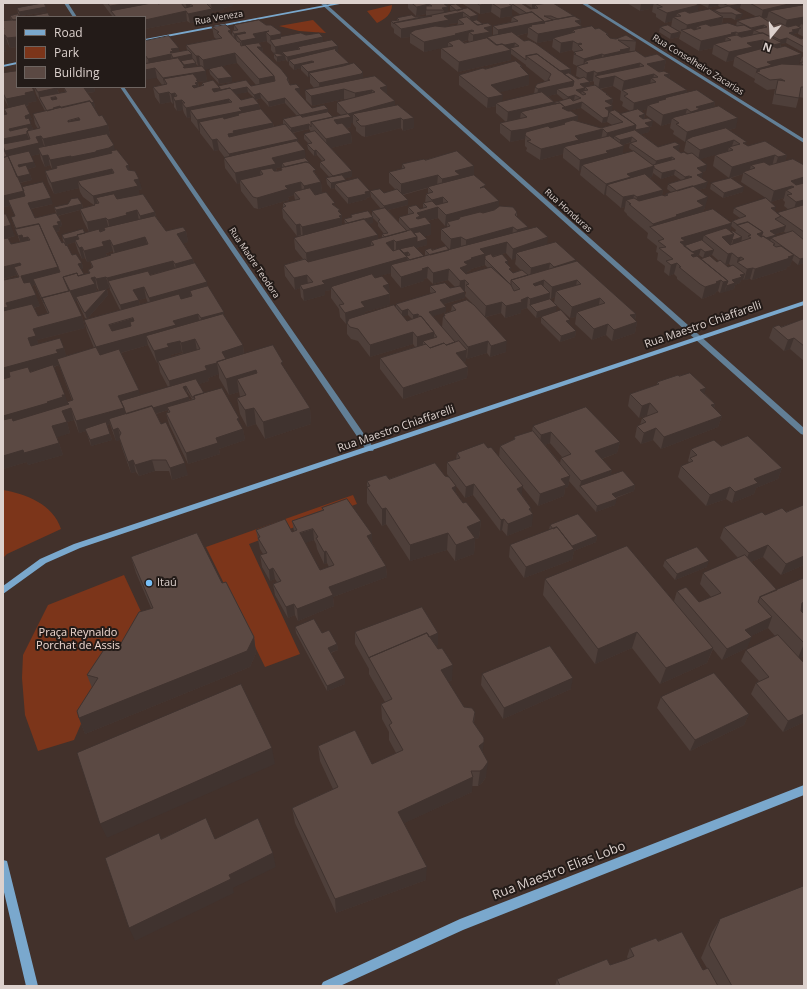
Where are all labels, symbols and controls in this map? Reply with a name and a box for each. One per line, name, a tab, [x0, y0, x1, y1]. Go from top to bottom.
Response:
street label: Rua Veneza	[194, 8, 244, 28]
legend	[16, 16, 146, 88]
north arrow	[751, 16, 791, 56]
text: Road	[54, 24, 83, 41]
street label: Rua Conselheiro Zacarias	[650, 32, 746, 98]
text: N	[761, 39, 774, 56]
text: Park	[54, 44, 79, 61]
text: Building	[54, 64, 99, 81]
street label: Rua Honduras	[542, 187, 594, 235]
street label: Rua Madre Teodora	[226, 226, 282, 300]
street label: Rua Maestro Chiaffarelli	[643, 299, 763, 351]
street label: Rua Maestro Chiaffarelli	[336, 403, 456, 455]
place label: Itaú	[157, 576, 177, 590]
marker: Itaú	[144, 578, 154, 588]
park label: Praça Reynaldo Porchat de Assis	[36, 626, 120, 652]
street label: Rua Maestro Elias Lobo	[490, 838, 628, 904]

